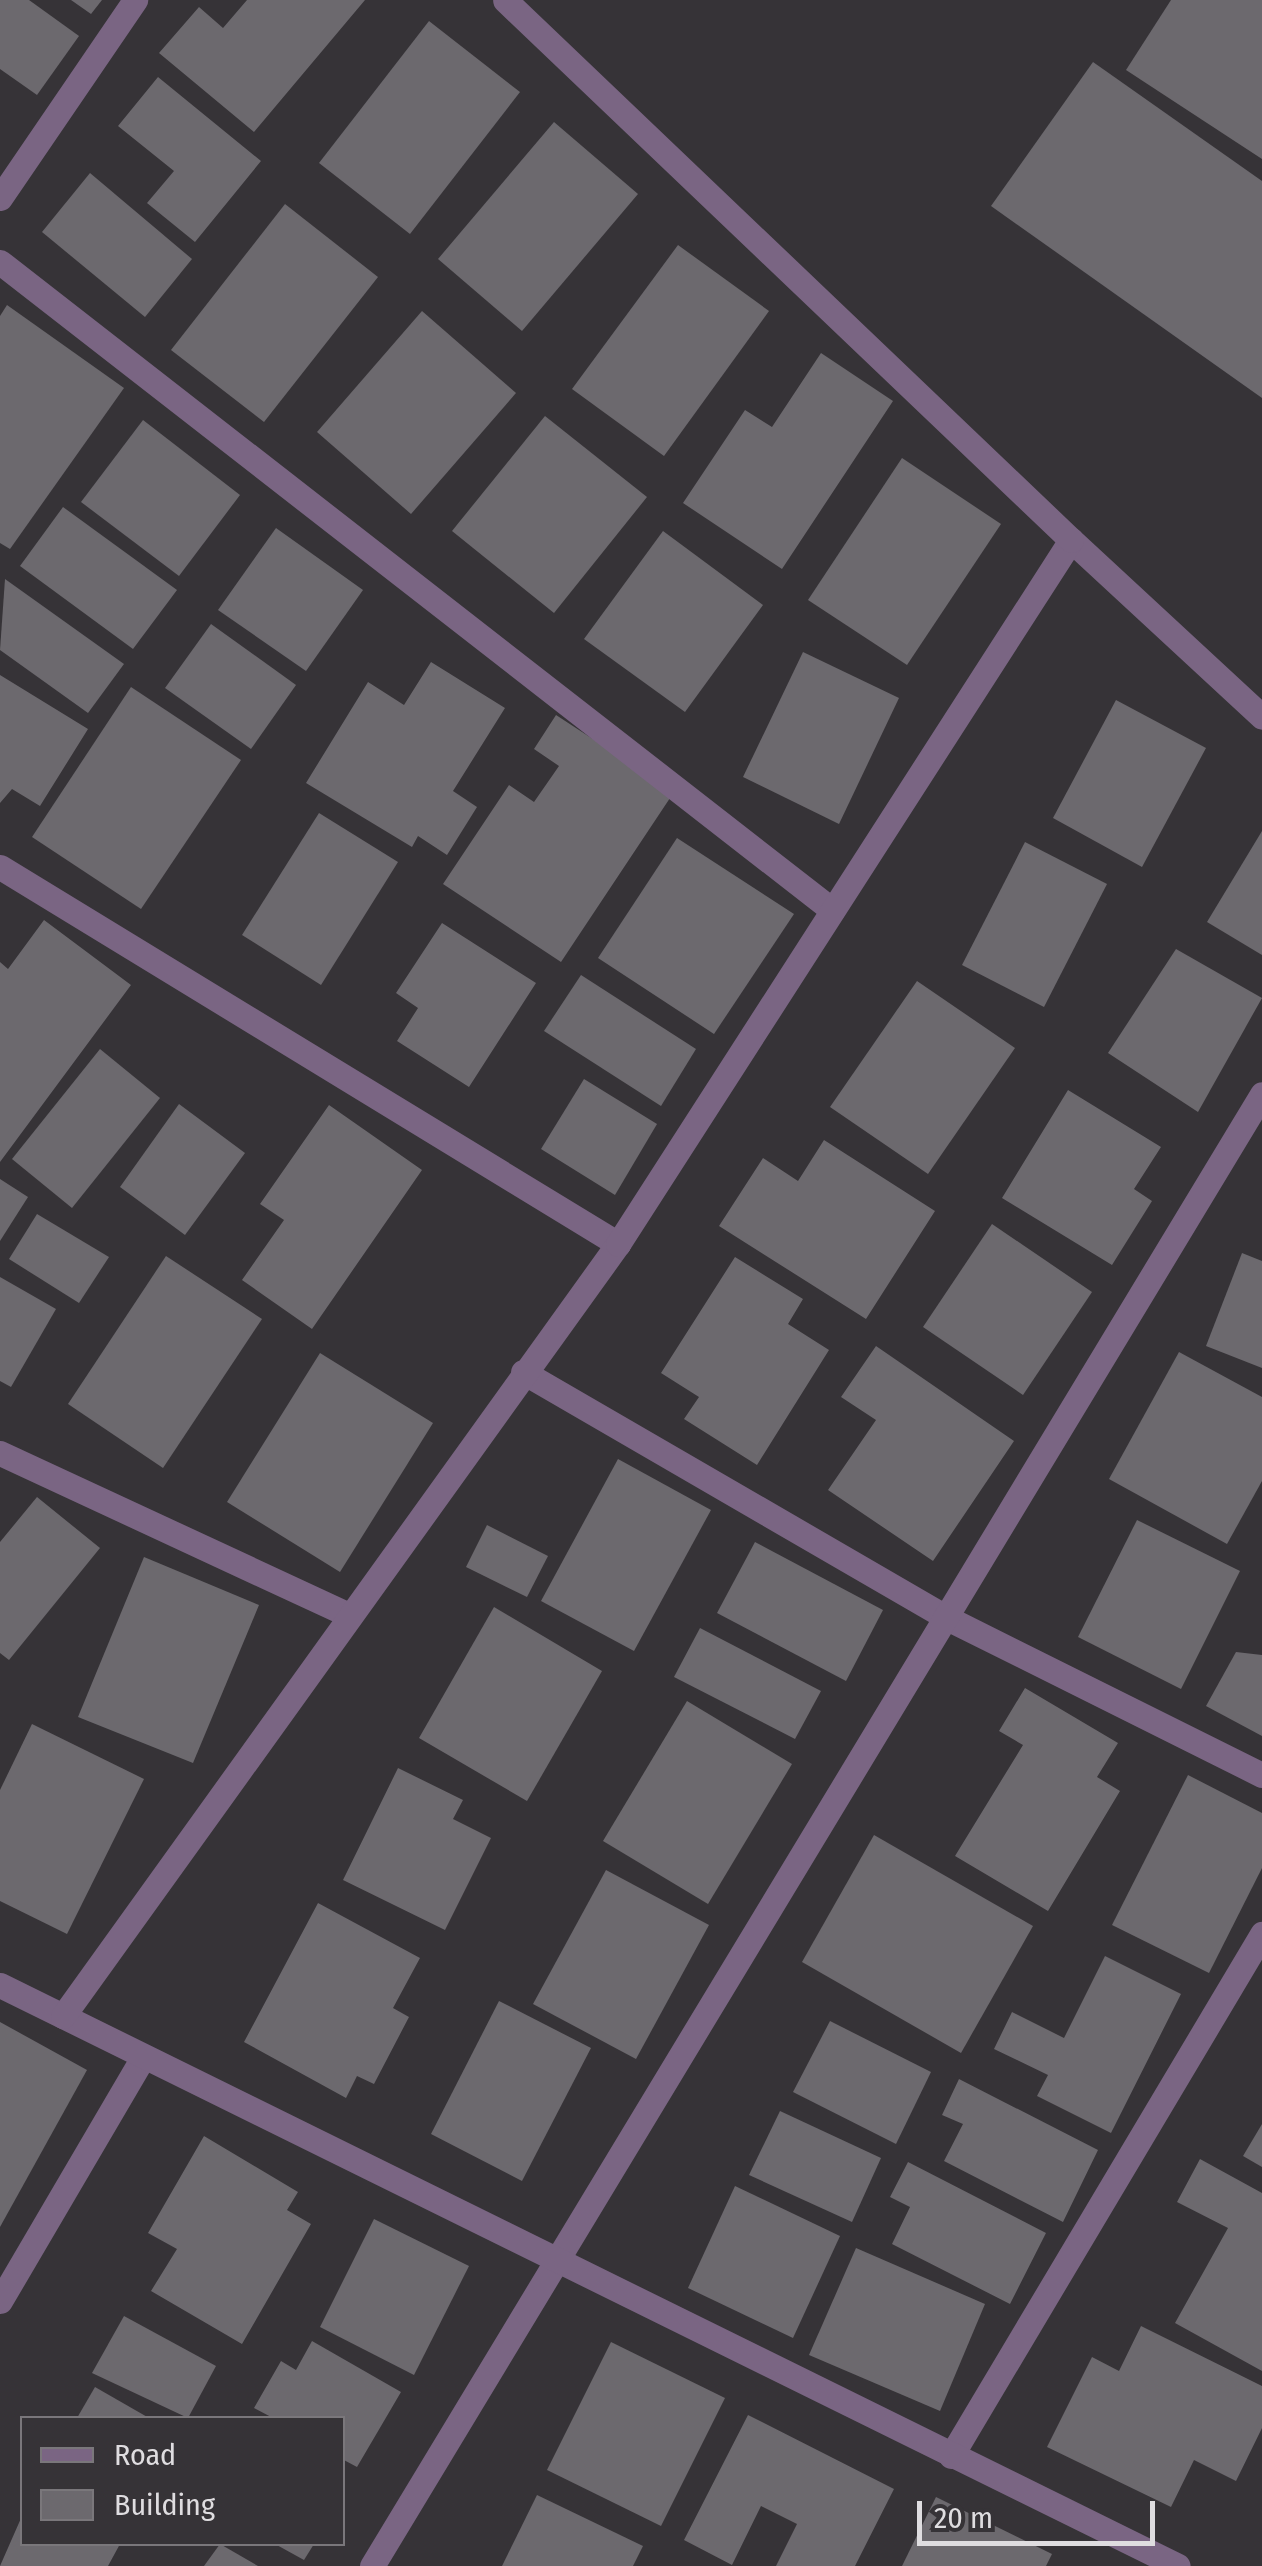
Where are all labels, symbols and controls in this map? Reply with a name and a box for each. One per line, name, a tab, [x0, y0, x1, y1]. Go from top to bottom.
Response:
legend	[20, 2416, 345, 2546]
text: Road	[114, 2437, 176, 2473]
scale bar	[922, 2481, 1160, 2543]
text: Building	[114, 2487, 215, 2523]
text: 20 m	[934, 2500, 993, 2536]

